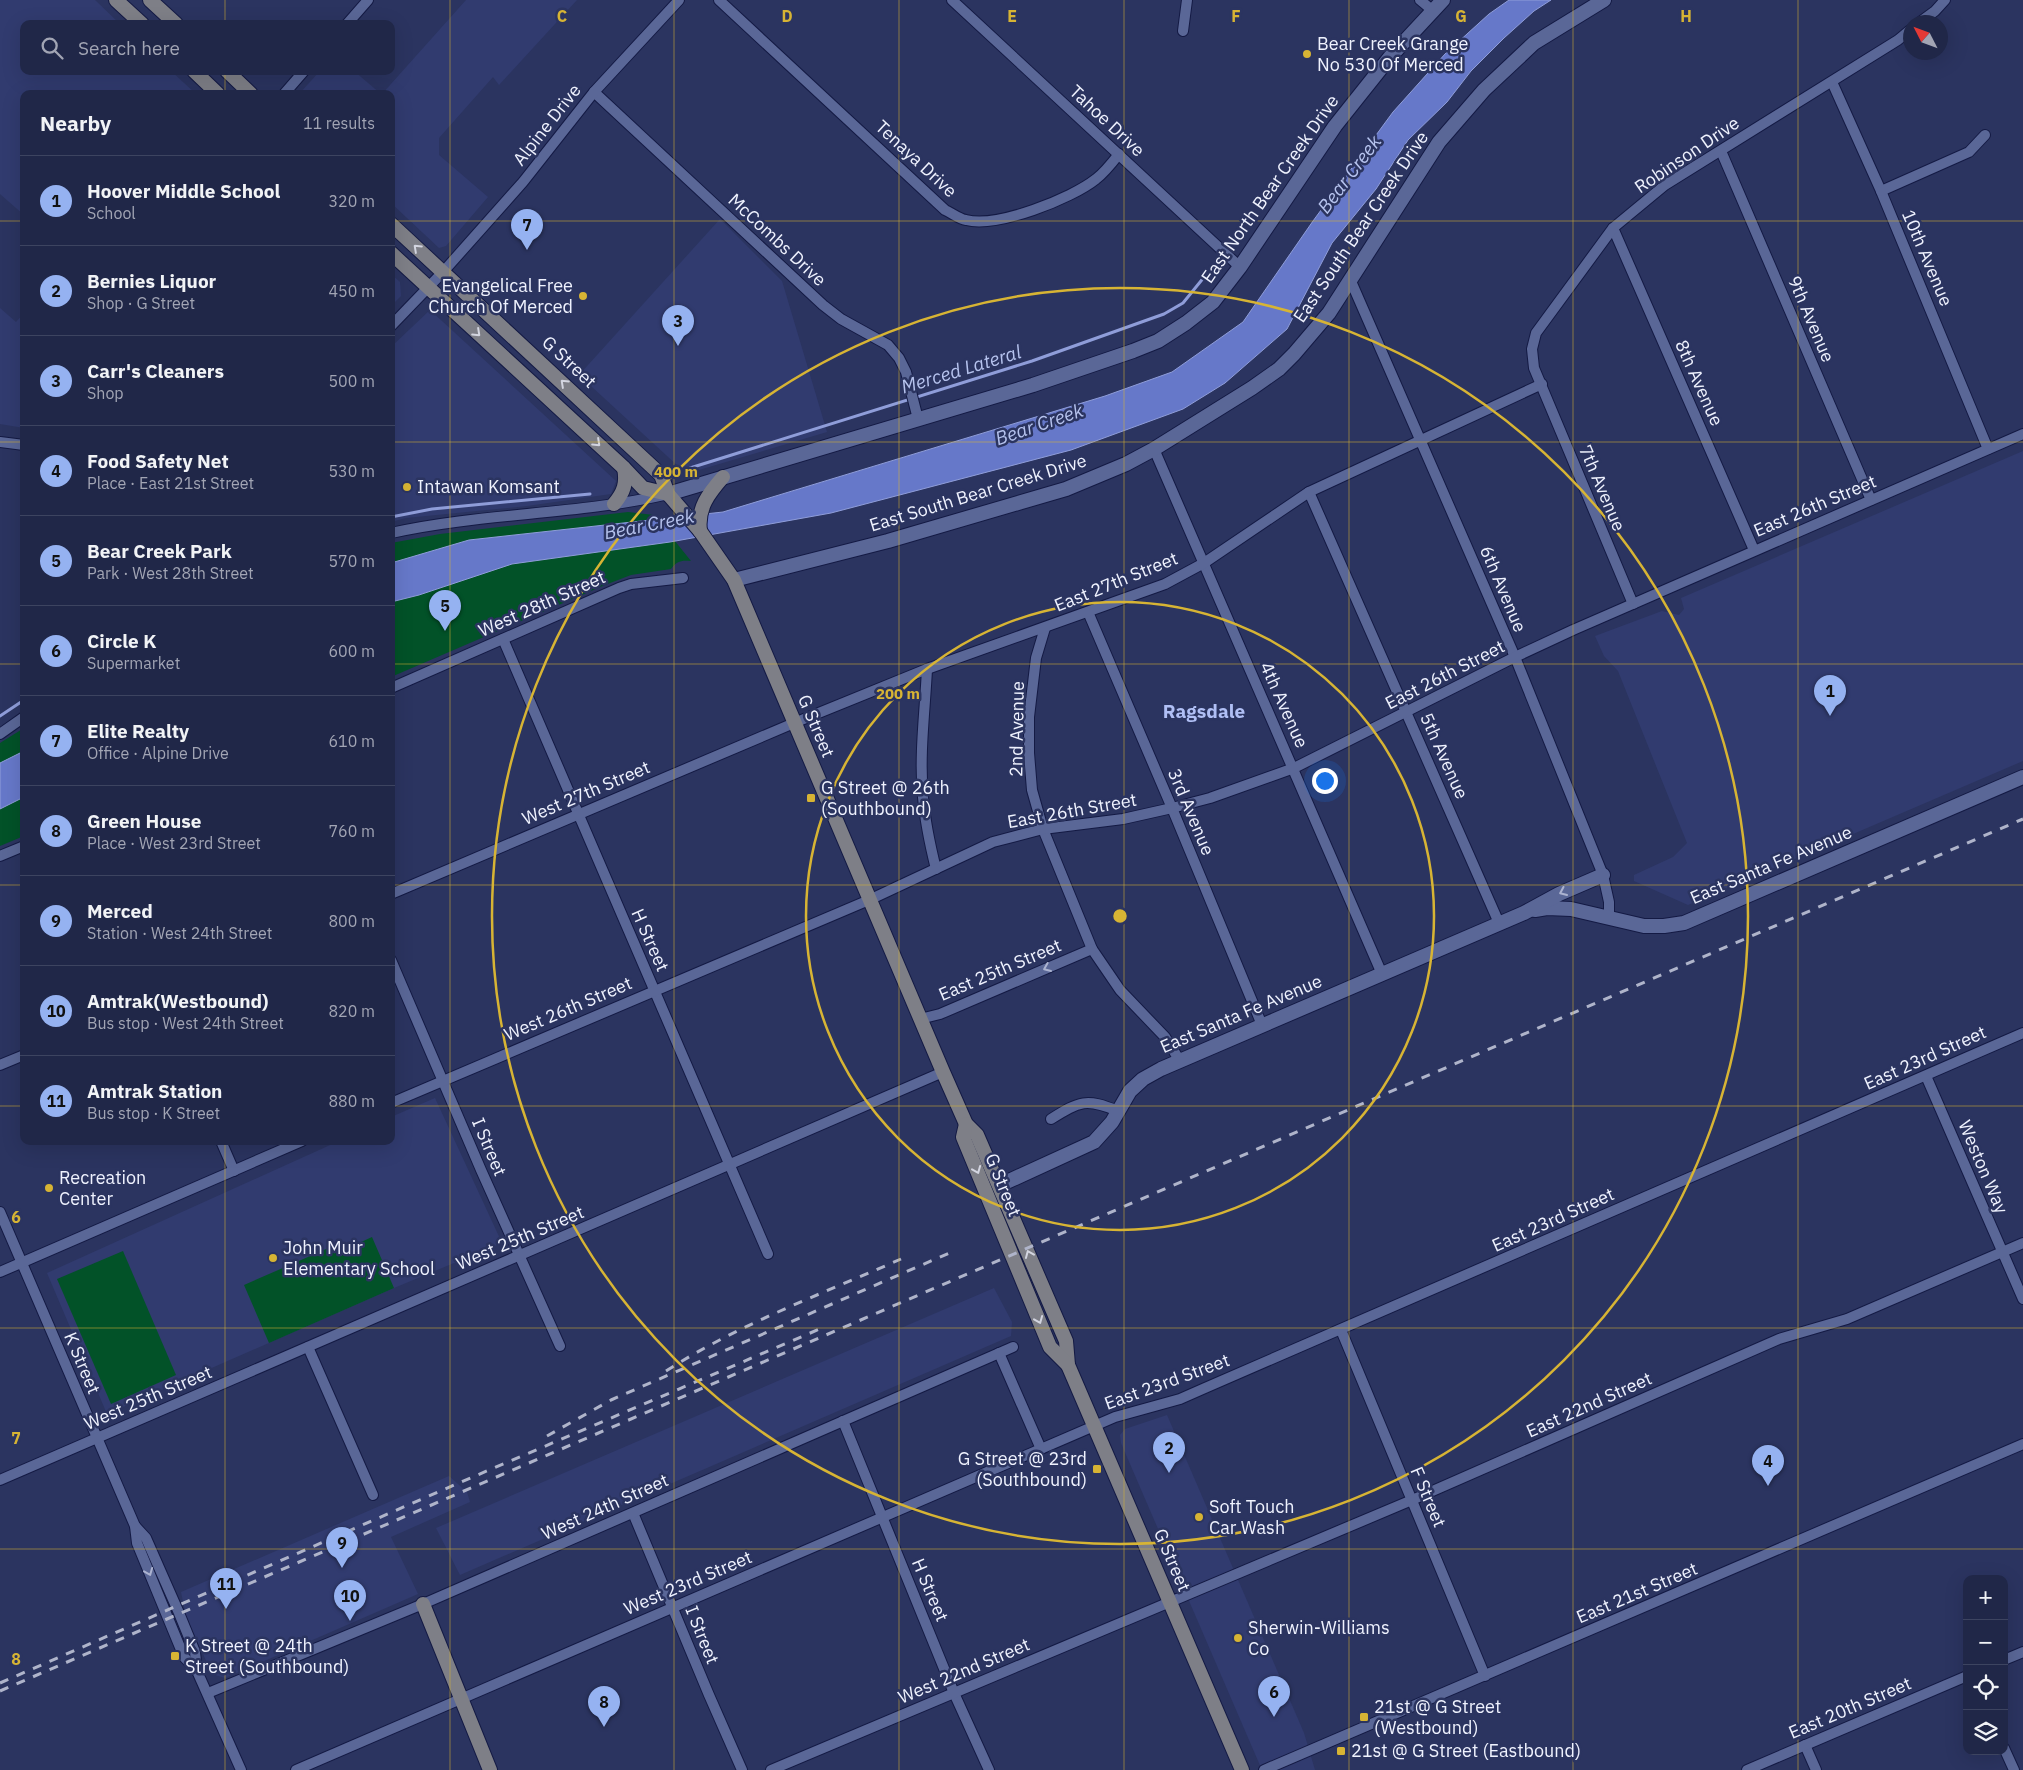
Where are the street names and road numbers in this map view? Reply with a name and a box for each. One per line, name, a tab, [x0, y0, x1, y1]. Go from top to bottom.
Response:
street label: Alpine Drive	[508, 79, 586, 170]
street label: Tahoe Drive	[1065, 80, 1150, 161]
street label: East North Bear Creek Drive	[1196, 90, 1344, 287]
street label: Robinson Drive	[1630, 111, 1744, 198]
street label: Tenaya Drive	[871, 115, 962, 202]
street label: East South Bear Creek Drive	[1288, 127, 1433, 327]
street label: McCombs Drive	[723, 188, 831, 291]
street label: 10th Avenue	[1897, 206, 1958, 310]
street label: 9th Avenue	[1783, 272, 1840, 366]
street label: G Street	[537, 331, 601, 393]
street label: 8th Avenue	[1670, 336, 1729, 429]
street label: 7th Avenue	[1574, 441, 1631, 535]
street label: East South Bear Creek Drive	[866, 448, 1089, 537]
street label: East 26th Street	[1750, 469, 1880, 542]
street label: 6th Avenue	[1475, 542, 1532, 636]
street label: East 27th Street	[1051, 546, 1181, 617]
street label: West 28th Street	[475, 565, 609, 642]
street label: East 26th Street	[1381, 635, 1508, 715]
street label: 4th Avenue	[1255, 658, 1314, 751]
street label: 2nd Avenue	[1004, 681, 1029, 777]
street label: G Street	[793, 691, 840, 761]
street label: 5th Avenue	[1415, 709, 1474, 802]
street label: West 27th Street	[518, 755, 653, 830]
street label: 3rd Avenue	[1163, 765, 1220, 859]
street label: East 26th Street	[1005, 788, 1138, 833]
street label: East Santa Fe Avenue	[1686, 820, 1855, 909]
street label: H Street	[626, 905, 674, 975]
street label: East 25th Street	[935, 933, 1065, 1006]
street label: East Santa Fe Avenue	[1156, 969, 1325, 1058]
street label: West 26th Street	[500, 971, 635, 1046]
street label: East 23rd Street	[1860, 1020, 1990, 1095]
street label: I Street	[467, 1114, 512, 1179]
street label: Weston Way	[1953, 1117, 2013, 1217]
street label: G Street	[980, 1150, 1027, 1220]
street label: East 23rd Street	[1488, 1182, 1618, 1257]
street label: West 25th Street	[452, 1200, 587, 1275]
street label: K Street	[59, 1328, 106, 1397]
street label: East 23rd Street	[1101, 1348, 1233, 1415]
street label: West 25th Street	[80, 1360, 215, 1435]
street label: East 22nd Street	[1522, 1367, 1655, 1443]
street label: F Street	[1405, 1463, 1451, 1531]
street label: West 24th Street	[538, 1468, 672, 1545]
street label: G Street	[1149, 1525, 1196, 1595]
street label: West 23rd Street	[620, 1545, 755, 1620]
street label: H Street	[907, 1555, 954, 1625]
street label: East 21st Street	[1573, 1557, 1701, 1628]
street label: I Street	[680, 1602, 725, 1667]
street label: West 22nd Street	[895, 1632, 1033, 1709]
street label: East 20th Street	[1785, 1671, 1915, 1744]

